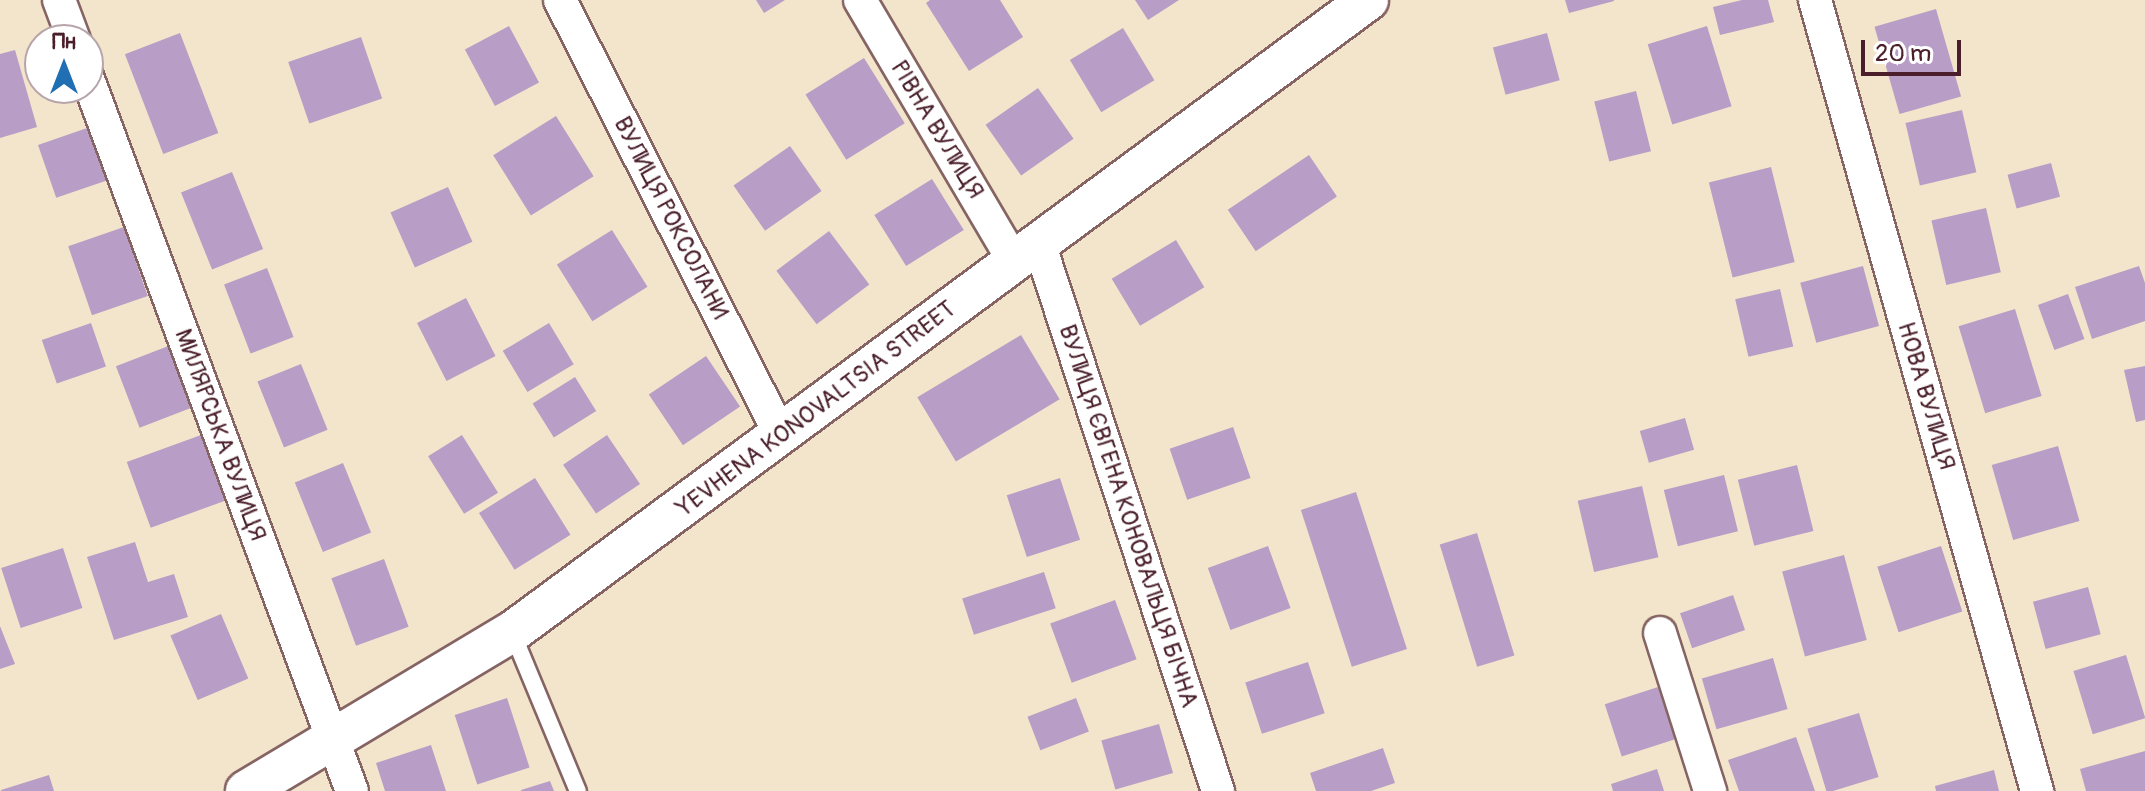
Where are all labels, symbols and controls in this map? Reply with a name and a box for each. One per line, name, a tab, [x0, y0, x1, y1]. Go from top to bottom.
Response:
north arrow	[24, 24, 104, 104]
scale bar	[1865, 24, 1965, 74]
text: Пн	[52, 28, 76, 56]
text: 20 m	[1875, 39, 1931, 68]
street label: РІВНА ВУЛИЦЯ	[884, 56, 990, 204]
street label: ВУЛИЦЯ РОКСОЛАНИ	[607, 112, 735, 324]
street label: YEVHENA KONOVALTSIA STREET	[671, 295, 961, 523]
street label: НОВА ВУЛИЦЯ	[1891, 319, 1961, 473]
street label: ВУЛИЦЯ ЄВГЕНА КОНОВАЛЬЦЯ БІЧНА	[1052, 321, 1204, 711]
street label: МИЛЯРСЬКА ВУЛИЦЯ	[168, 325, 272, 545]

